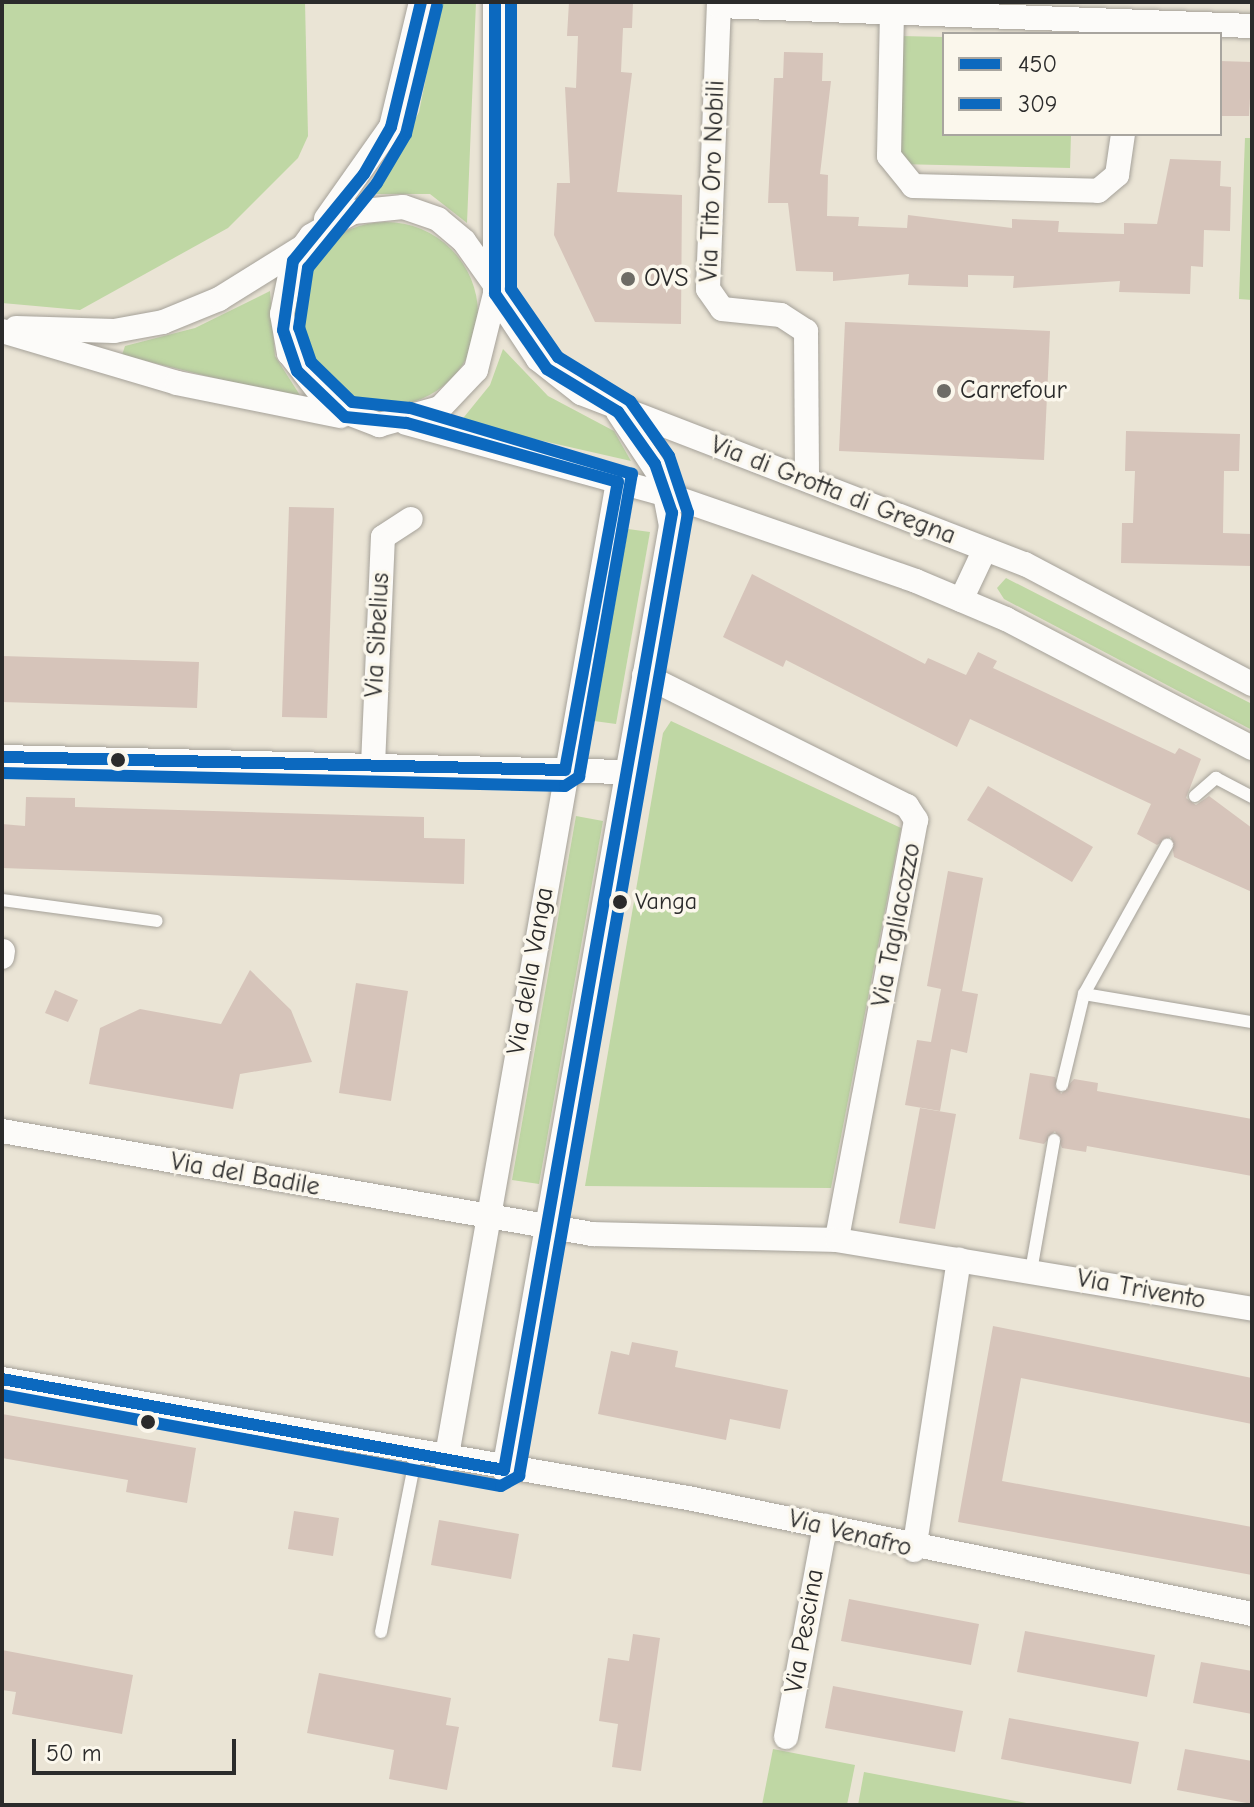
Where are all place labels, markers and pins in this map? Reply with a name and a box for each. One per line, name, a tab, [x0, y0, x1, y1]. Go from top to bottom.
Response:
place label: OVS	[644, 263, 688, 295]
marker: OVS	[619, 270, 637, 288]
place label: Carrefour	[960, 375, 1067, 407]
marker: Carrefour	[935, 382, 953, 400]
unlabelled marker	[110, 752, 126, 768]
place label: Vanga	[635, 888, 697, 916]
marker: Vanga	[612, 894, 628, 910]
unlabelled marker	[140, 1414, 156, 1430]

